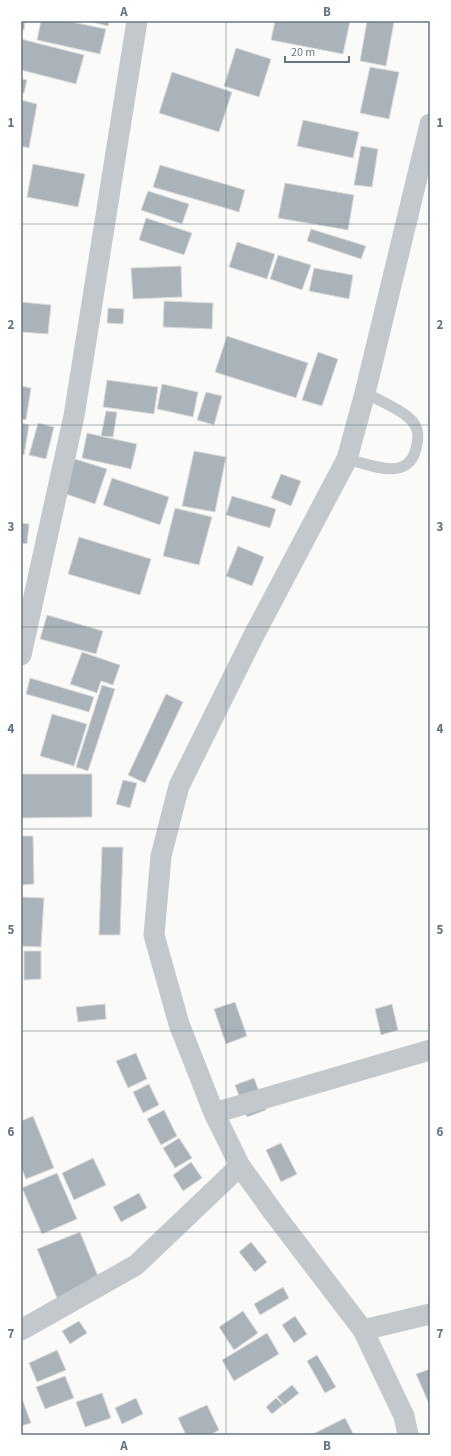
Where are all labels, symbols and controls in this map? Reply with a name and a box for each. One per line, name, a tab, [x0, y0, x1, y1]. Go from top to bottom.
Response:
text: A	[119, 3, 128, 21]
text: B	[323, 3, 331, 21]
scale bar	[285, 38, 349, 64]
text: 20 m	[291, 44, 315, 61]
text: 1	[8, 114, 15, 132]
text: 1	[437, 114, 444, 132]
text: 2	[8, 316, 15, 334]
text: 2	[437, 316, 444, 334]
text: 3	[8, 518, 15, 536]
text: 3	[437, 518, 444, 536]
text: 4	[8, 720, 15, 738]
text: 4	[437, 720, 444, 738]
text: 5	[8, 921, 15, 939]
text: 5	[437, 921, 444, 939]
text: 6	[8, 1123, 15, 1141]
text: 6	[437, 1123, 444, 1141]
text: 7	[8, 1325, 15, 1343]
text: 7	[437, 1325, 444, 1343]
text: A	[119, 1437, 128, 1455]
text: B	[323, 1437, 331, 1455]

